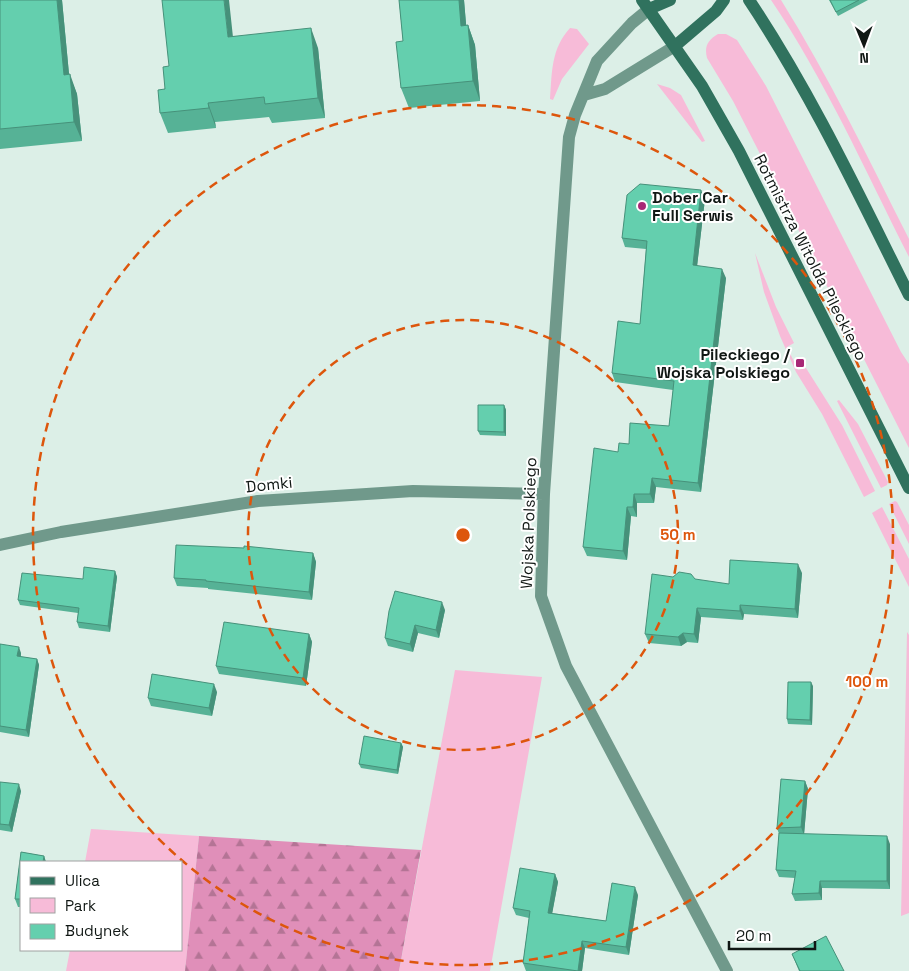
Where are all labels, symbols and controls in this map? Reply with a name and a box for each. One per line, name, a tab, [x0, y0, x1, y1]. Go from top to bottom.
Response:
north arrow	[839, 20, 889, 70]
text: N	[859, 49, 869, 67]
street label: Rotmistrza Witolda Pileckiego	[749, 150, 872, 364]
place label: Dober Car Full Serwis	[652, 187, 733, 226]
marker: Dober Car Full Serwis	[636, 200, 648, 212]
place label: Pileckiego / Wojska Polskiego	[657, 344, 791, 383]
marker: Pileckiego / Wojska Polskiego	[794, 357, 806, 369]
street label: Wojska Polskiego	[516, 457, 541, 589]
street label: Domki	[245, 472, 293, 497]
text: 50 m	[660, 525, 696, 544]
centre of rings	[454, 526, 472, 544]
text: 100 m	[846, 672, 888, 691]
legend	[20, 861, 182, 951]
text: Ulica	[65, 871, 100, 890]
text: Park	[65, 896, 96, 915]
scale bar	[729, 918, 815, 950]
text: Budynek	[65, 921, 129, 940]
text: 20 m	[736, 926, 771, 945]

